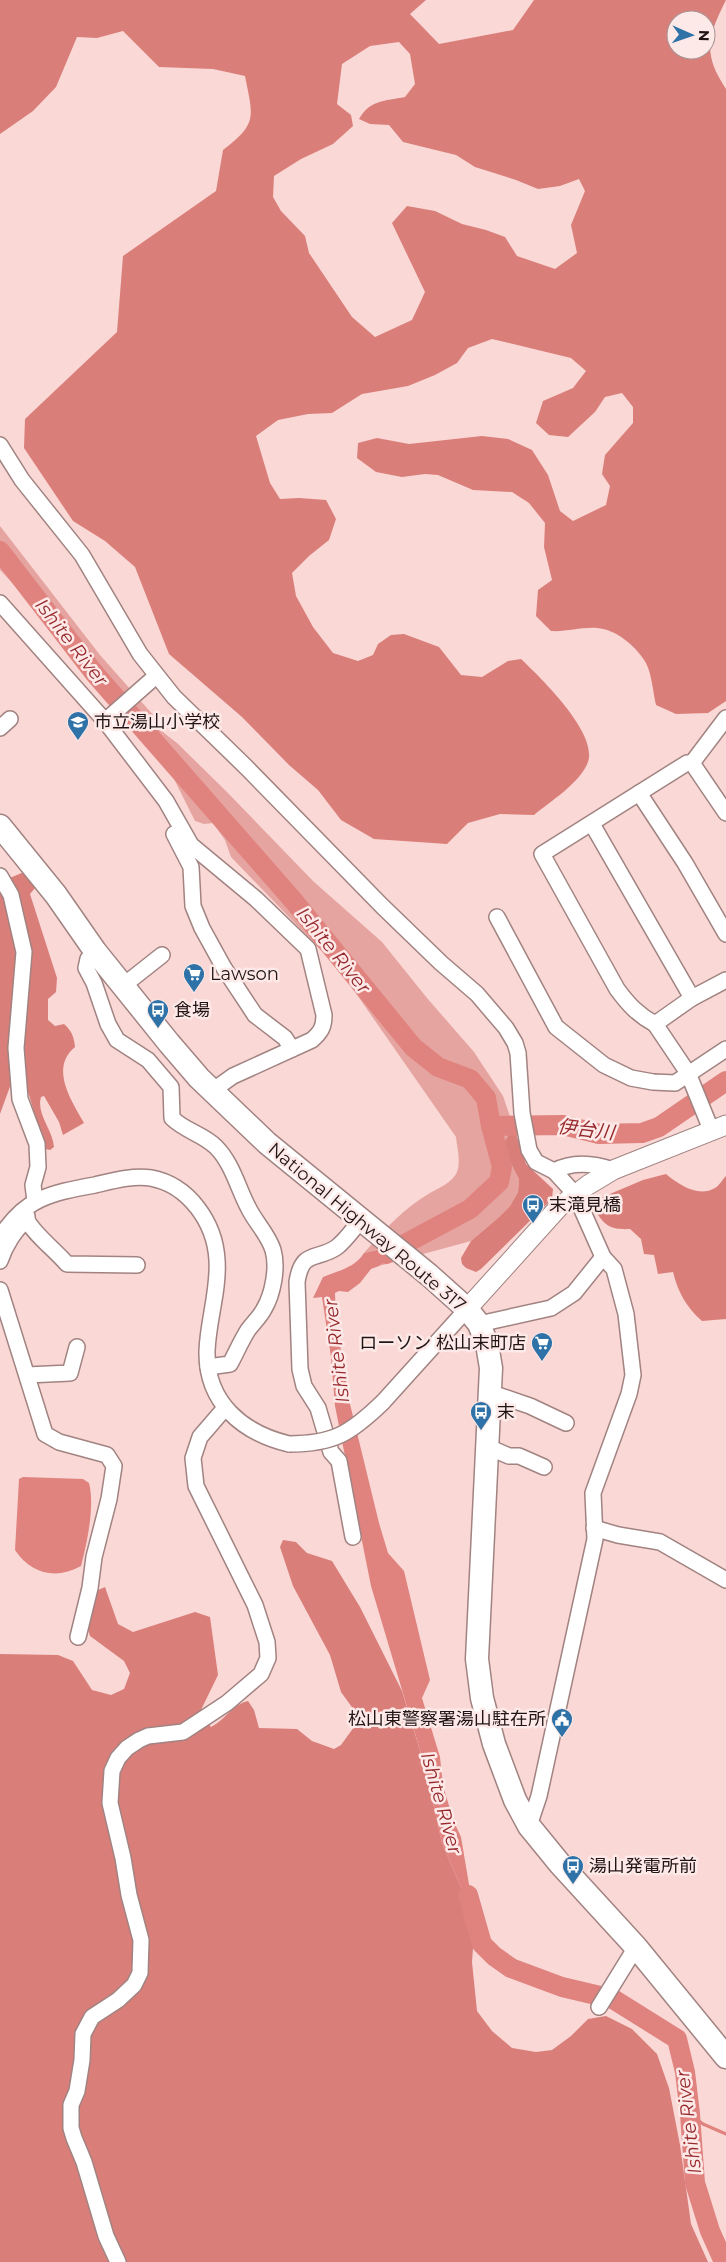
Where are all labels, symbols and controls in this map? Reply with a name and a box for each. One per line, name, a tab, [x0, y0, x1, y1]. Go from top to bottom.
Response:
north arrow	[666, 10, 716, 60]
text: N	[695, 29, 713, 41]
water label: Ishite River	[30, 594, 113, 691]
school or university icon: 市立湯山小学校	[66, 710, 90, 741]
place label: 市立湯山小学校	[94, 711, 220, 733]
water label: Ishite River	[292, 902, 376, 999]
supermarket icon: Lawson	[182, 962, 206, 993]
place label: Lawson	[210, 963, 279, 985]
bus stop icon: 食場	[146, 998, 170, 1029]
place label: 食場	[174, 999, 210, 1021]
water label: 伊台川	[556, 1115, 618, 1145]
street label: National Highway Route 317	[264, 1138, 470, 1316]
bus stop icon: 末滝見橋	[521, 1193, 545, 1224]
place label: 末滝見橋	[549, 1194, 621, 1216]
water label: Ishite River	[319, 1297, 354, 1404]
supermarket icon: ローソン 松山末町店	[530, 1331, 554, 1362]
place label: ローソン 松山末町店	[359, 1332, 526, 1354]
bus stop icon: 末	[469, 1400, 493, 1431]
place label: 末	[497, 1401, 515, 1423]
public building icon: 松山東警察署湯山駐在所	[550, 1707, 574, 1738]
place label: 松山東警察署湯山駐在所	[348, 1708, 546, 1730]
water label: Ishite River	[416, 1750, 467, 1857]
bus stop icon: 湯山発電所前	[561, 1854, 585, 1885]
place label: 湯山発電所前	[589, 1855, 697, 1877]
water label: Ishite River	[671, 2068, 706, 2175]

